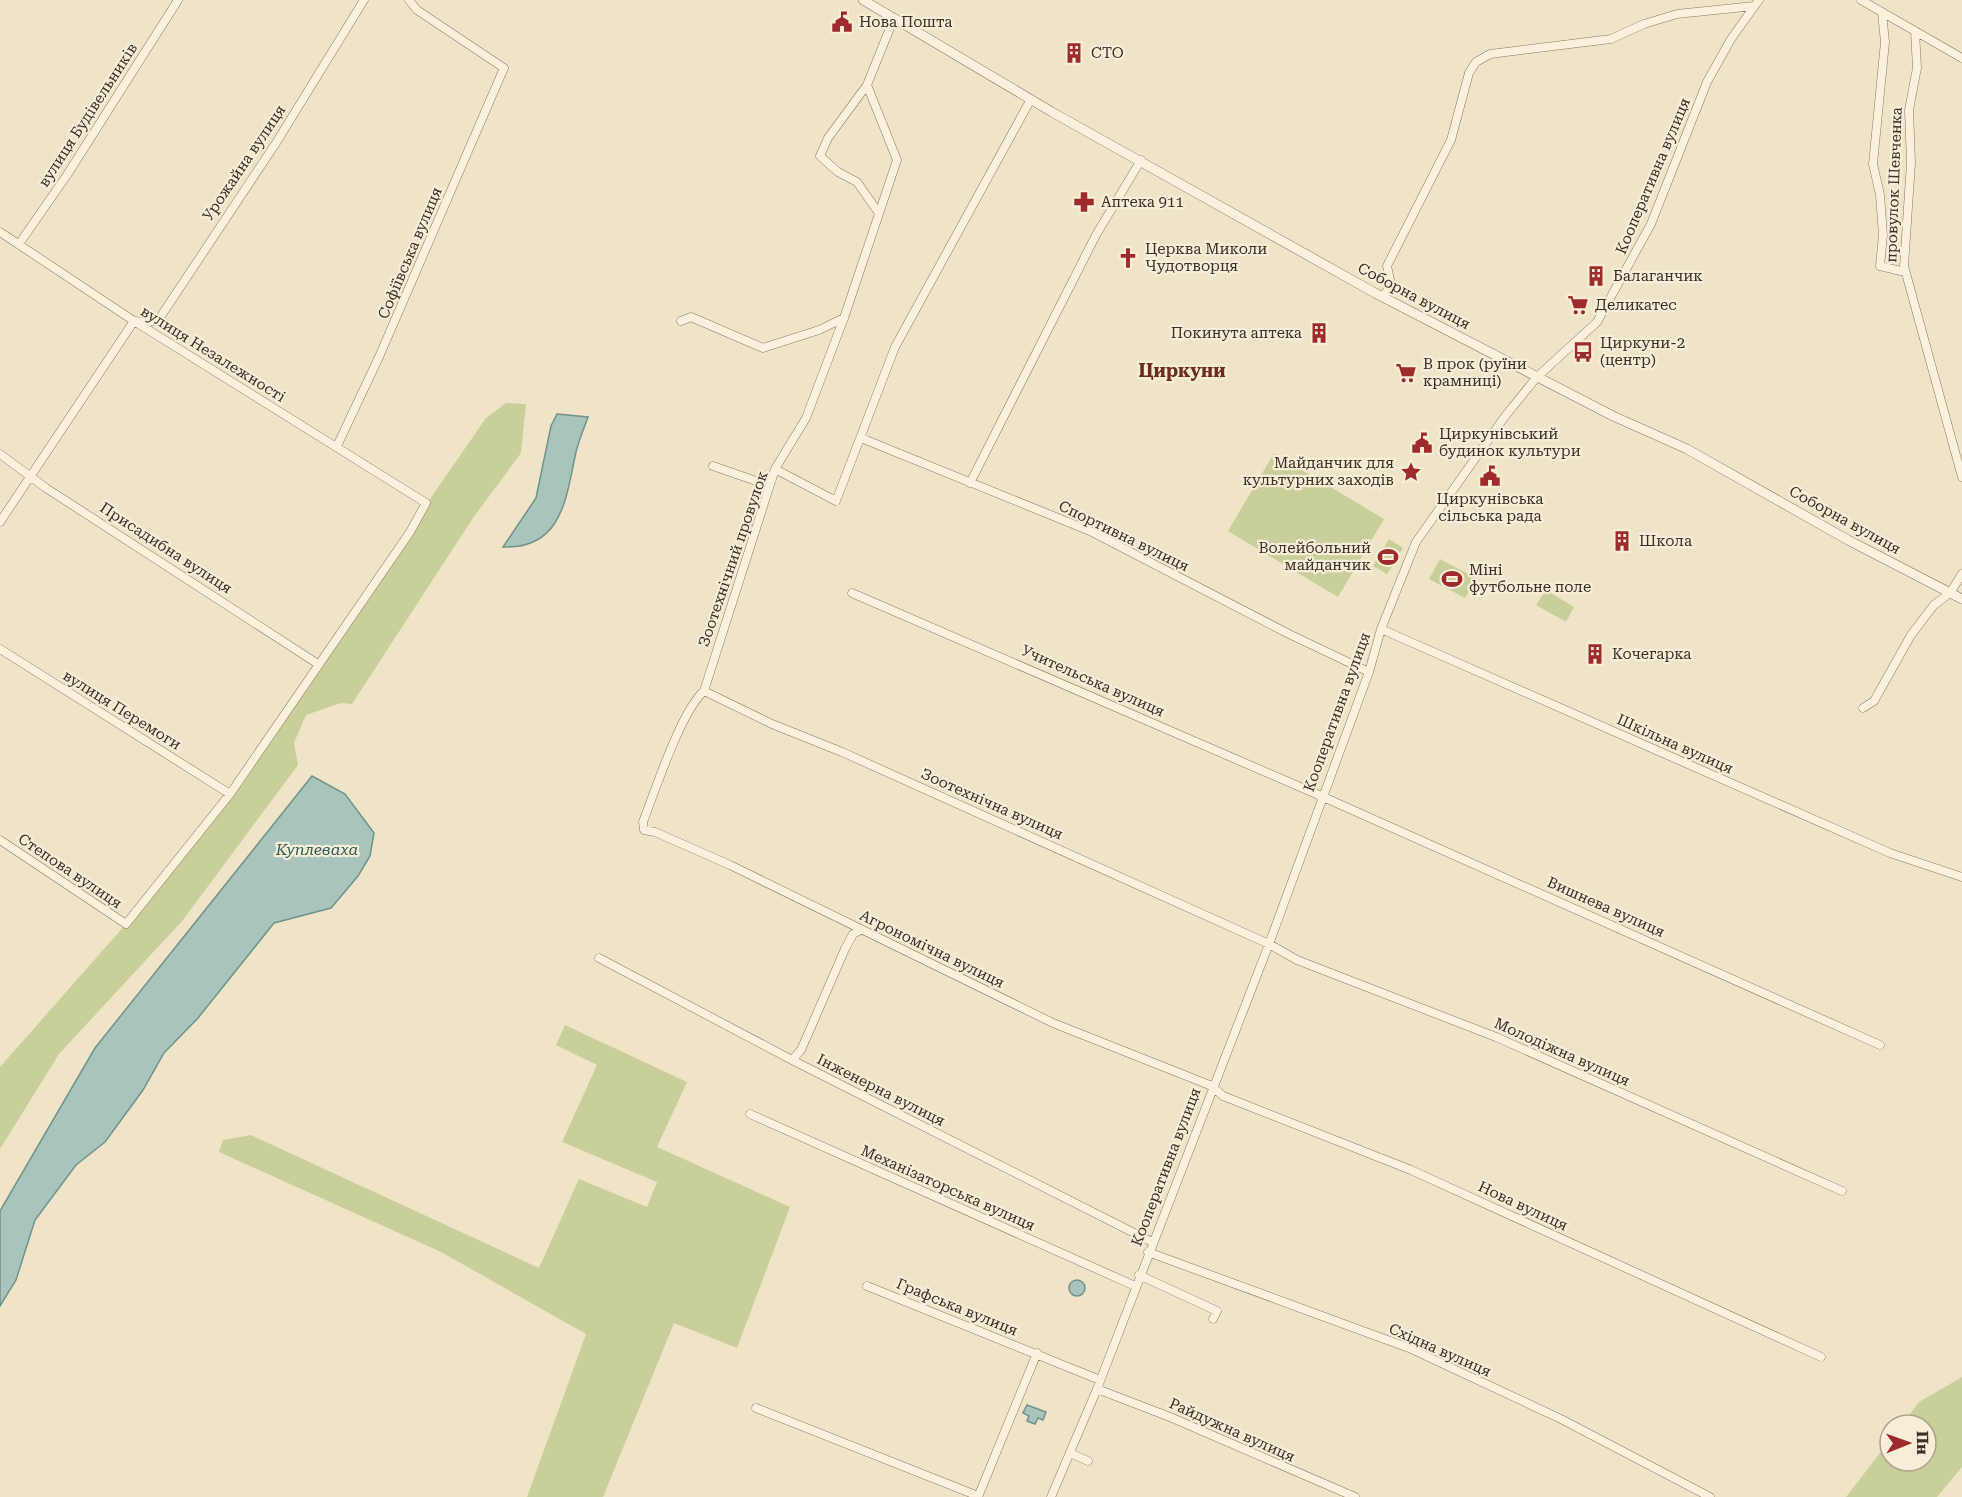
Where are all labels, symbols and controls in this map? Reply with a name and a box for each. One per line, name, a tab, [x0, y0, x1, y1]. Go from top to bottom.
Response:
public building icon: Нова Пошта	[830, 10, 854, 34]
place label: Нова Пошта	[859, 13, 952, 31]
street label: вулиця Будівельників	[35, 40, 141, 190]
building icon: СТО	[1062, 41, 1086, 65]
place label: СТО	[1091, 44, 1124, 62]
street label: Кооперативна вулиця	[1612, 95, 1694, 257]
street label: Урожайна вулиця	[199, 102, 289, 224]
street label: провулок Шевченка	[1882, 107, 1906, 263]
street label: Софіївська вулиця	[374, 184, 446, 322]
pharmacy icon: Аптека 911	[1072, 190, 1096, 214]
place label: Аптека 911	[1101, 193, 1184, 211]
place label: Церква Миколи Чудотворця	[1145, 240, 1267, 275]
church icon: Церква Миколи Чудотворця	[1116, 246, 1140, 270]
street label: Соборна вулиця	[1355, 259, 1473, 333]
building icon: Балаганчик	[1584, 264, 1608, 288]
place label: Балаганчик	[1613, 267, 1703, 285]
supermarket icon: Деликатес	[1566, 293, 1590, 317]
place label: Деликатес	[1595, 296, 1677, 314]
street label: вулиця Незалежності	[137, 302, 289, 406]
building icon: Покинута аптека	[1307, 321, 1331, 345]
place label: Покинута аптека	[1171, 324, 1302, 342]
place label: Циркуни-2 (центр)	[1600, 334, 1685, 369]
bus stop icon: Циркуни-2 (центр)	[1571, 340, 1595, 364]
place label: В прок (руїни крамниці)	[1423, 355, 1527, 390]
district label: Циркуни	[1138, 360, 1226, 381]
supermarket icon: В прок (руїни крамниці)	[1394, 361, 1418, 385]
place label: Циркунівський будинок культури	[1439, 425, 1581, 460]
public building icon: Циркунівський будинок культури	[1410, 431, 1434, 455]
place label: Майданчик для культурних заходів	[1243, 454, 1394, 489]
place icon: Майданчик для культурних заходів	[1399, 460, 1423, 484]
public building icon: Циркунівська сільська рада	[1478, 464, 1502, 488]
street label: Зоотехнічний провулок	[694, 468, 772, 649]
street label: Соборна вулиця	[1786, 482, 1904, 558]
place label: Циркунівська сільська рада	[1437, 490, 1543, 525]
street label: Спортивна вулиця	[1056, 497, 1192, 575]
street label: Присадибна вулиця	[97, 499, 235, 597]
building icon: Школа	[1610, 529, 1634, 553]
place label: Школа	[1639, 532, 1692, 550]
place label: Волейбольний майданчик	[1258, 539, 1371, 574]
sports icon: Волейбольний майданчик	[1376, 545, 1400, 569]
place label: Міні футбольне поле	[1469, 561, 1591, 596]
sports icon: Міні футбольне поле	[1440, 567, 1464, 591]
street label: Кооперативна вулиця	[1300, 630, 1374, 794]
street label: Учительська вулиця	[1019, 641, 1167, 721]
building icon: Кочегарка	[1583, 642, 1607, 666]
place label: Кочегарка	[1612, 645, 1691, 663]
street label: вулиця Перемоги	[60, 666, 184, 754]
street label: Шкільна вулиця	[1614, 710, 1736, 778]
street label: Зоотехнічна вулиця	[918, 765, 1066, 843]
street label: Степова вулиця	[15, 830, 125, 912]
water label: Куплеваха	[275, 840, 359, 859]
street label: Вишнева вулиця	[1544, 873, 1668, 941]
street label: Агрономічна вулиця	[857, 906, 1007, 992]
street label: Молодіжна вулиця	[1491, 1014, 1633, 1090]
street label: Інженерна вулиця	[814, 1050, 948, 1130]
street label: Кооперативна вулиця	[1127, 1085, 1205, 1249]
street label: Механізаторська вулиця	[858, 1141, 1038, 1235]
street label: Нова вулиця	[1475, 1177, 1571, 1235]
street label: Графська вулиця	[894, 1274, 1020, 1340]
street label: Східна вулиця	[1386, 1319, 1494, 1381]
street label: Райдужна вулиця	[1166, 1394, 1298, 1466]
north arrow	[1878, 1413, 1938, 1473]
text: Пн	[1913, 1431, 1932, 1455]

